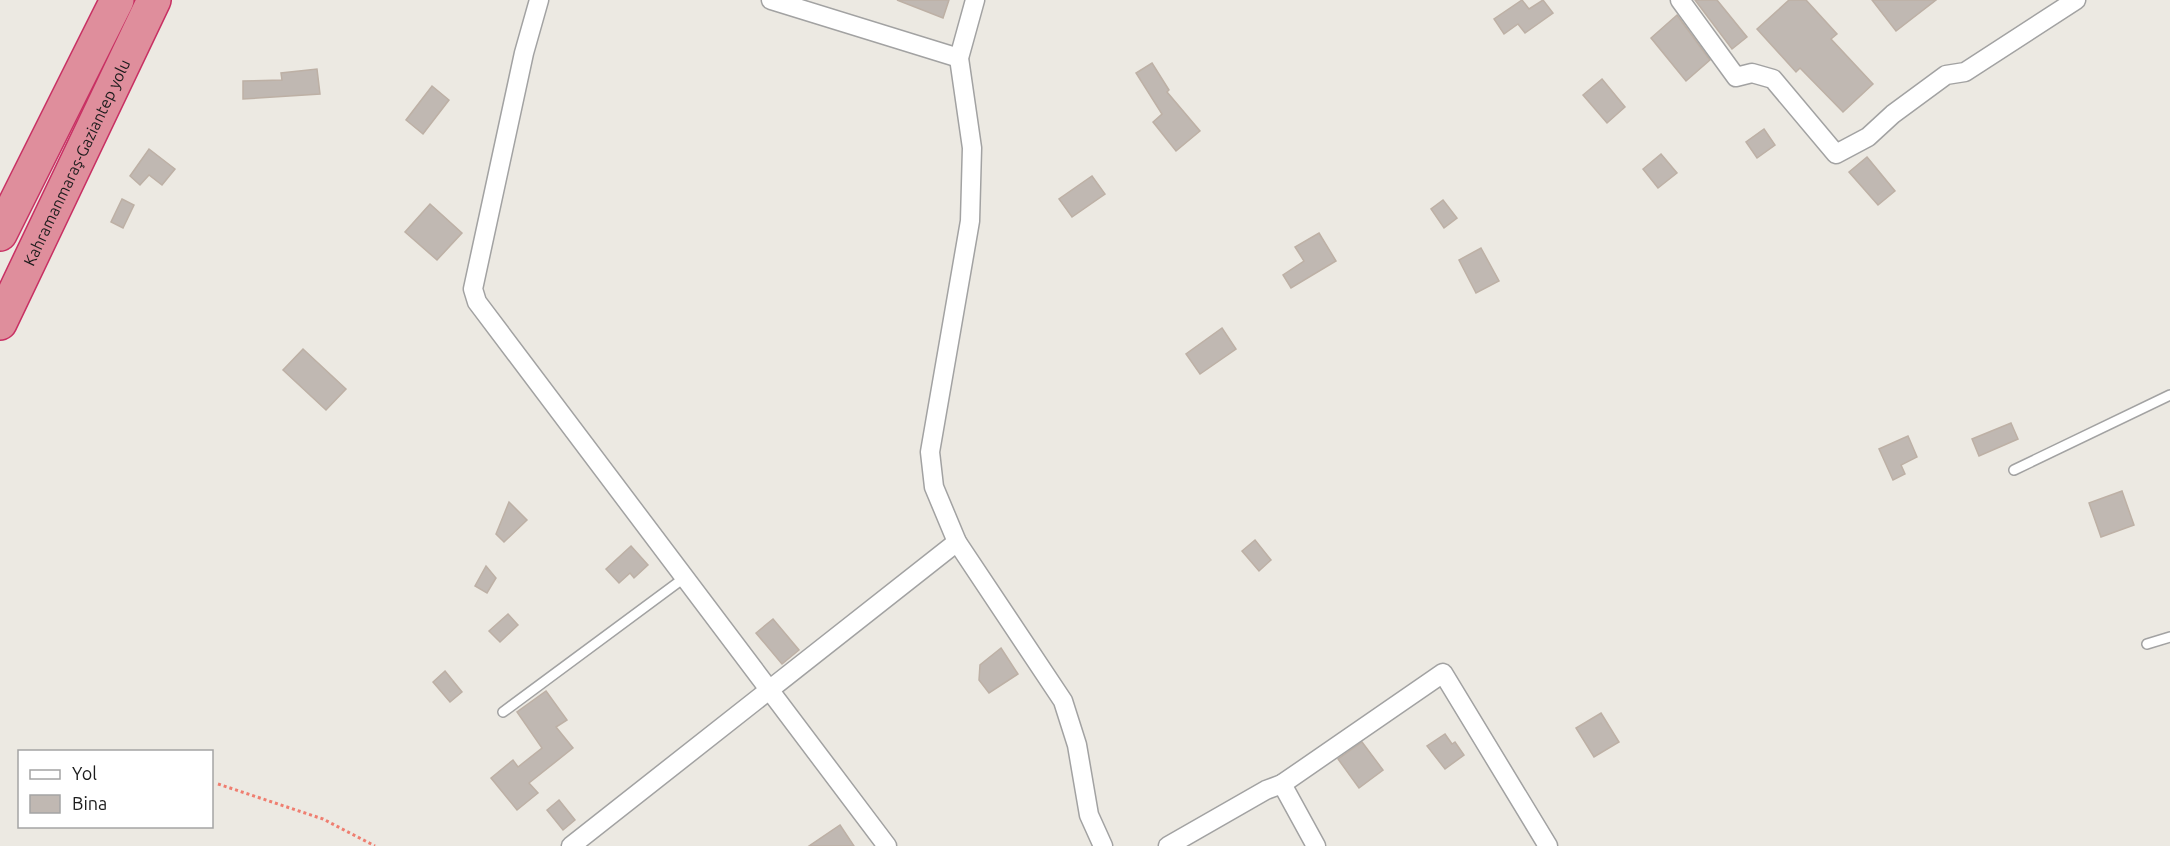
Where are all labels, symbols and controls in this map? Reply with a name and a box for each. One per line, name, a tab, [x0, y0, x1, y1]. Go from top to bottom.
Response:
street label: Kahramanmaraş-Gaziantep yolu	[20, 56, 133, 268]
legend	[18, 750, 213, 828]
text: Yol	[72, 763, 97, 783]
text: Bina	[72, 793, 107, 813]

